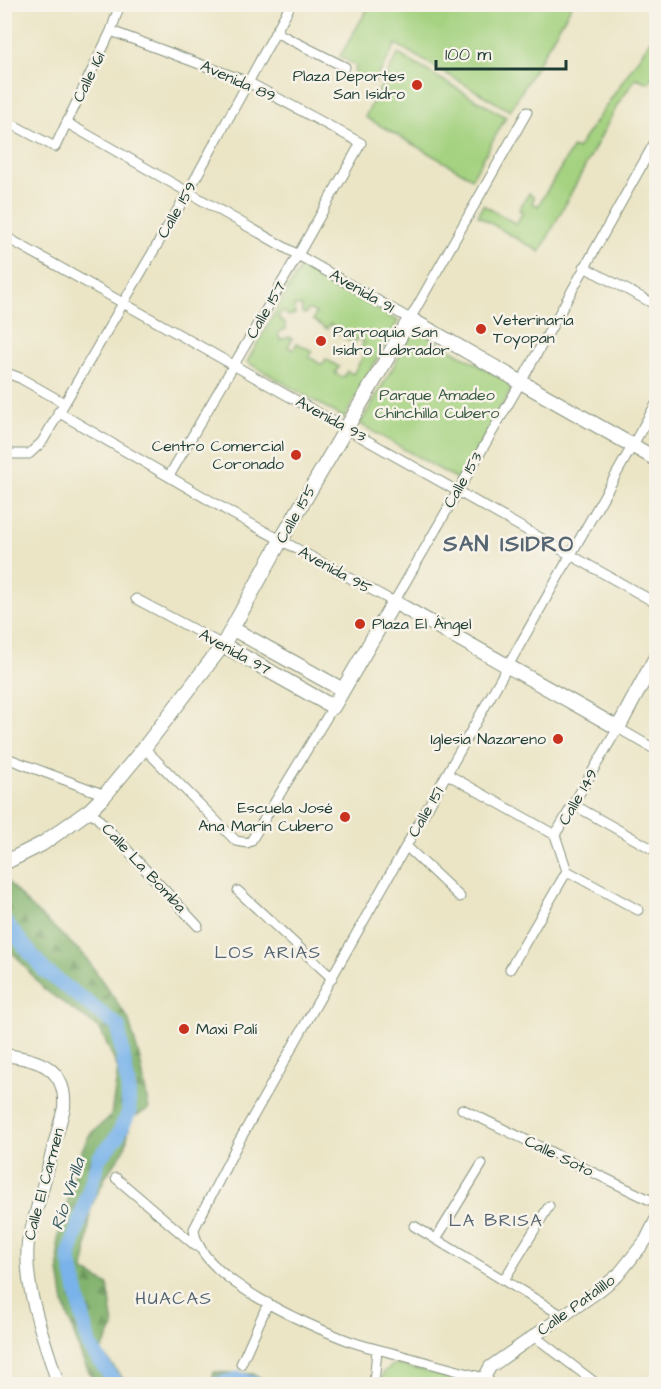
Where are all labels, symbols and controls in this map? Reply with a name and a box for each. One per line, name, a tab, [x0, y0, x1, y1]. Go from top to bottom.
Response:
scale bar	[436, 33, 566, 71]
text: 100 m	[445, 42, 491, 67]
street label: Calle 161	[67, 48, 111, 106]
street label: Avenida 89	[197, 55, 279, 107]
place label: Plaza Deportes San Isidro	[293, 65, 405, 105]
marker: Plaza Deportes San Isidro	[410, 78, 424, 92]
street label: Calle 159	[152, 178, 202, 242]
street label: Avenida 91	[326, 264, 398, 318]
street label: Calle 157	[241, 277, 291, 343]
place label: Veterinaria Toyopan	[493, 309, 574, 350]
place label: Parroquia San Isidro Labrador	[333, 321, 450, 361]
marker: Veterinaria Toyopan	[474, 322, 488, 336]
marker: Parroquia San Isidro Labrador	[314, 334, 328, 348]
park label: Parque Amadeo Chinchilla Cubero	[375, 384, 499, 424]
street label: Avenida 93	[292, 391, 370, 447]
place label: Centro Comercial Coronado	[152, 435, 284, 475]
marker: Centro Comercial Coronado	[289, 448, 303, 462]
street label: Calle 153	[438, 448, 488, 512]
street label: Calle 155	[270, 480, 322, 547]
district label: SAN ISIDRO	[442, 529, 575, 560]
street label: Avenida 95	[294, 541, 376, 600]
place label: Plaza El Ángel	[372, 613, 471, 636]
marker: Plaza El Ángel	[353, 617, 367, 631]
street label: Avenida 97	[195, 623, 275, 681]
place label: Iglesia Nazareno	[430, 728, 546, 751]
marker: Iglesia Nazareno	[551, 732, 565, 746]
street label: Calle 149	[553, 765, 603, 829]
street label: Calle 151	[403, 783, 449, 841]
place label: Escuela José Ana Marín Cubero	[198, 797, 333, 837]
marker: Escuela José Ana Marín Cubero	[338, 810, 352, 824]
street label: Calle La Bomba	[97, 818, 191, 918]
district label: LOS ARIAS	[215, 940, 321, 965]
place label: Maxi Palí	[196, 1018, 258, 1040]
marker: Maxi Palí	[177, 1022, 191, 1036]
street label: Calle El Carmen	[18, 1125, 70, 1243]
street label: Calle Soto	[521, 1130, 597, 1182]
water label: Río Virilla	[45, 1154, 92, 1233]
district label: LA BRISA	[449, 1208, 543, 1233]
street label: Calle Patalillo	[533, 1269, 619, 1341]
district label: HUACAS	[135, 1286, 213, 1311]

